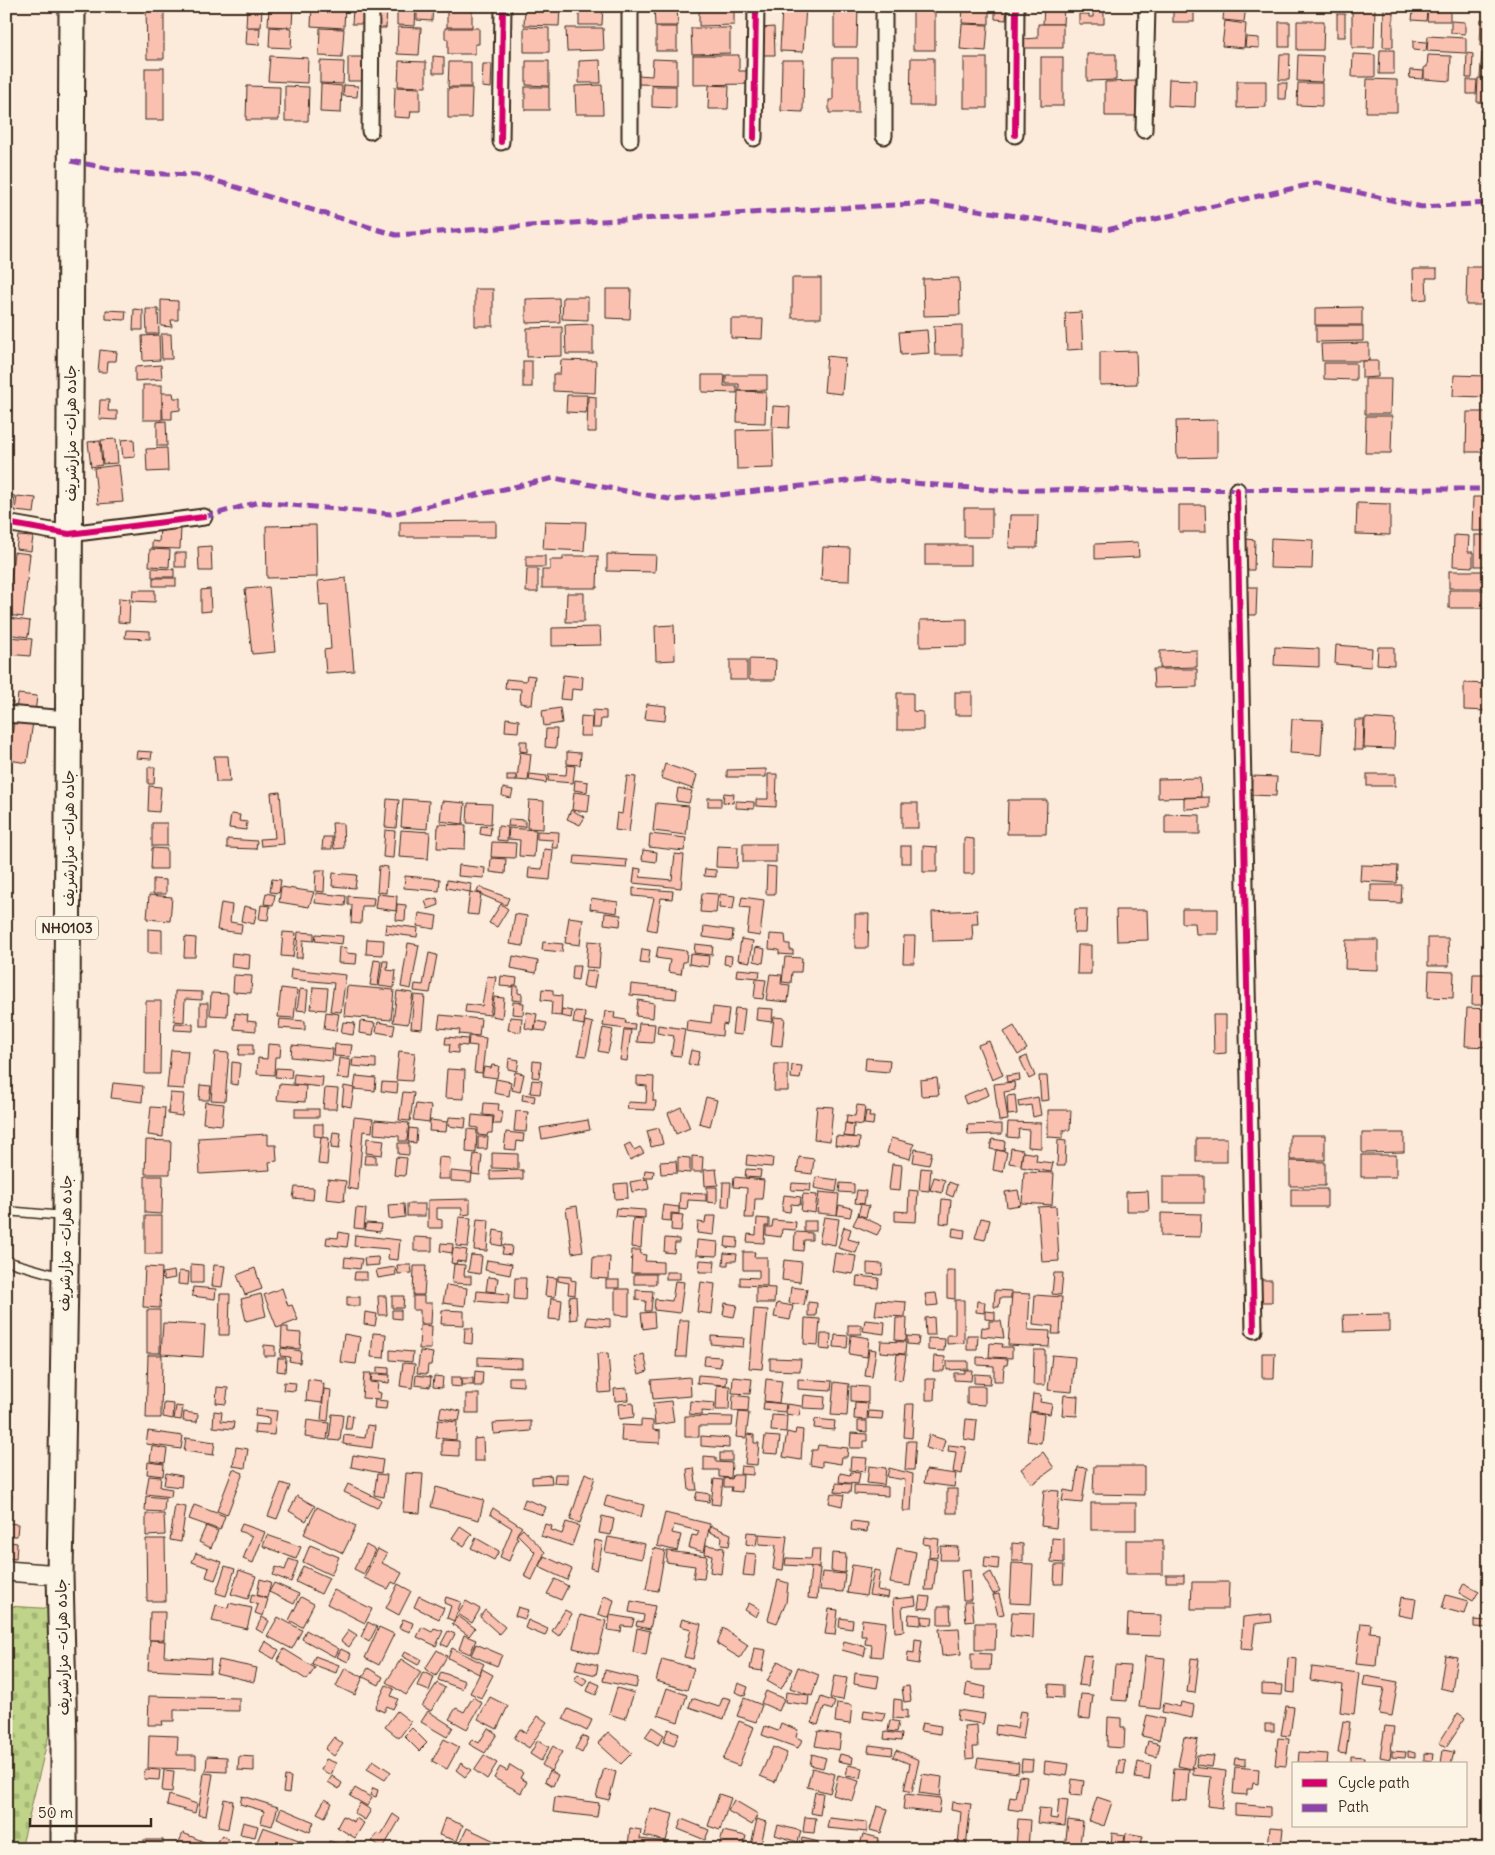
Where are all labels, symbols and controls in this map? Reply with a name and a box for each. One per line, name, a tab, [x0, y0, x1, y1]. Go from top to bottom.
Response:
street label: جاده هرات- مزارشریف	[61, 365, 80, 501]
street label: جاده هرات- مزارشریف	[59, 770, 78, 906]
road number: NH0103	[36, 916, 98, 940]
street label: جاده هرات- مزارشریف	[54, 1174, 76, 1312]
street label: جاده هرات- مزارشریف	[51, 1578, 73, 1716]
legend	[1292, 1762, 1468, 1828]
text: Cycle path	[1338, 1773, 1410, 1792]
scale bar	[30, 1795, 151, 1827]
text: Path	[1338, 1797, 1369, 1816]
text: 50 m	[38, 1803, 73, 1822]

